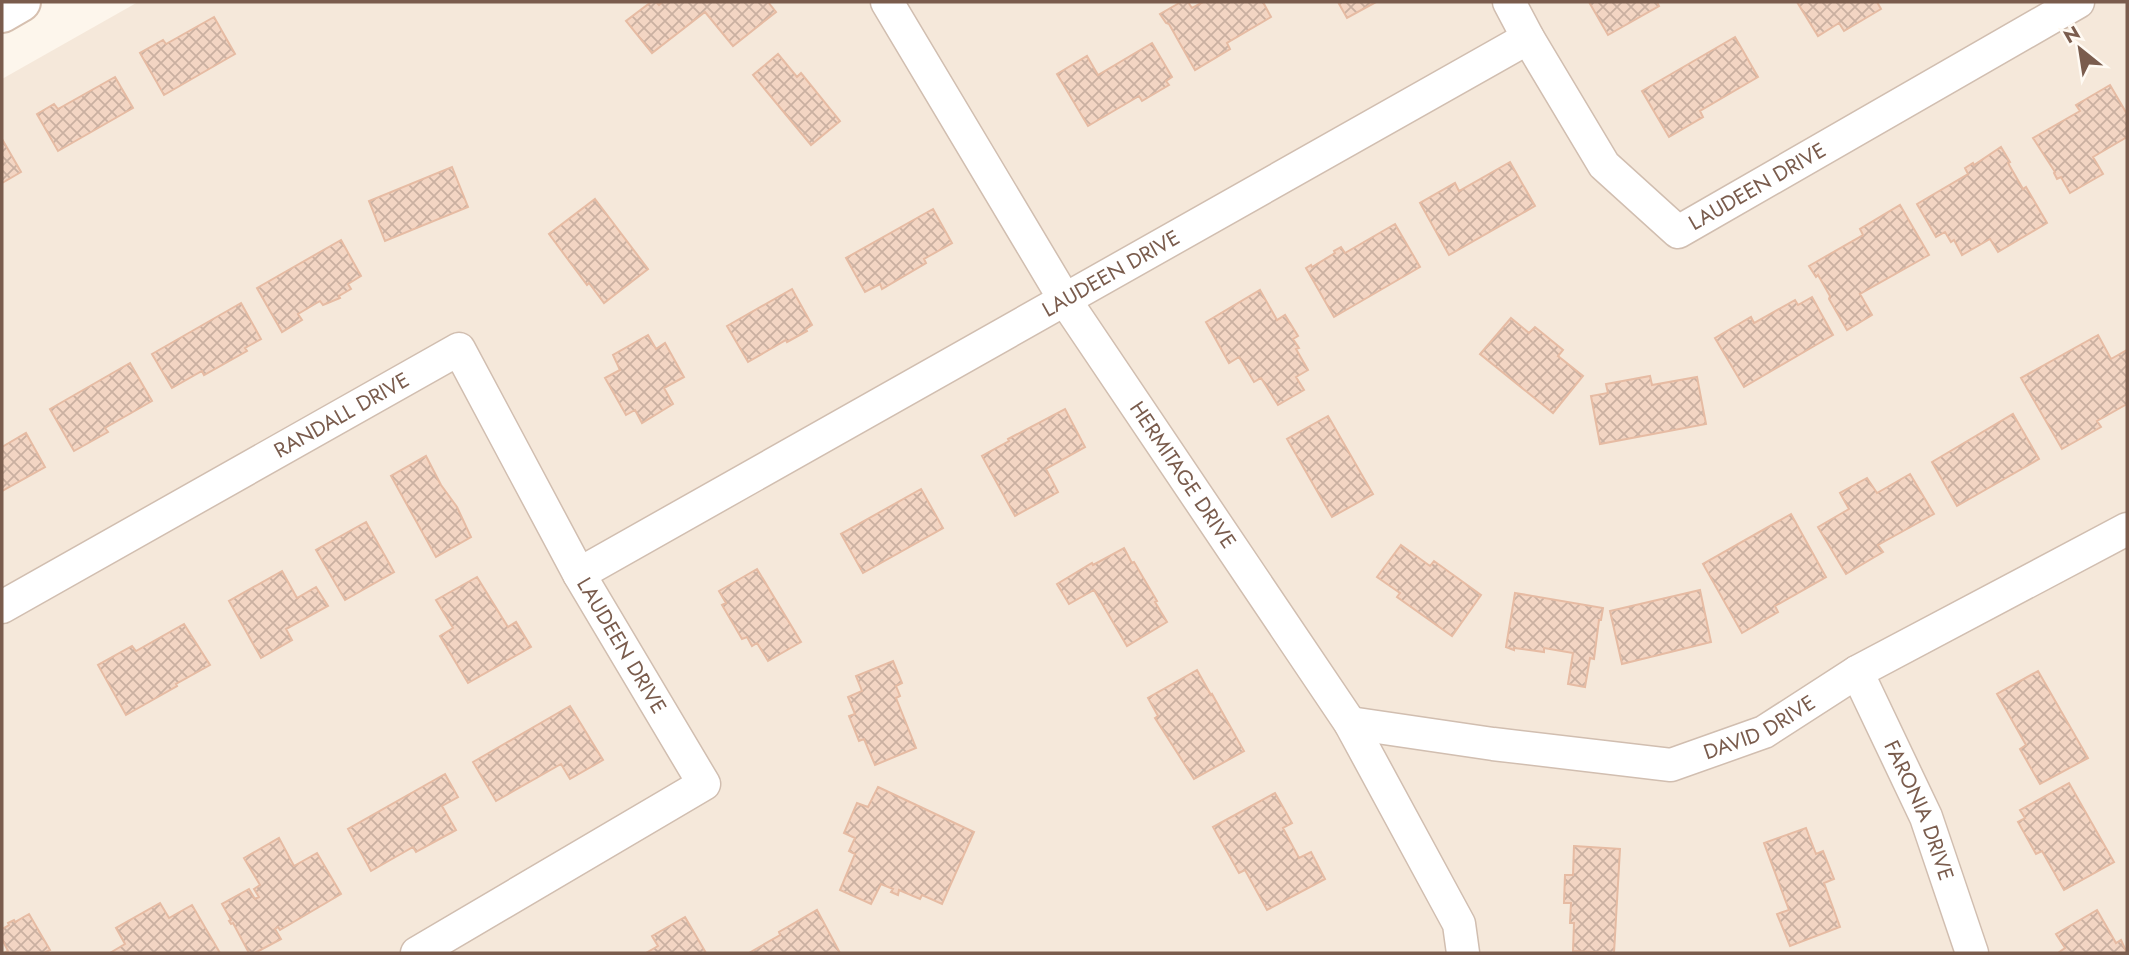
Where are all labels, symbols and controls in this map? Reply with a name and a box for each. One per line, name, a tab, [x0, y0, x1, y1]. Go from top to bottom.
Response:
north arrow	[2045, 14, 2115, 84]
text: N	[2058, 19, 2085, 50]
street label: LAUDEEN DRIVE	[1683, 135, 1831, 238]
street label: LAUDEEN DRIVE	[1037, 223, 1185, 324]
street label: RANDALL DRIVE	[268, 365, 415, 466]
street label: HERMITAGE DRIVE	[1122, 395, 1243, 555]
street label: LAUDEEN DRIVE	[569, 572, 674, 719]
street label: DAVID DRIVE	[1699, 688, 1821, 767]
street label: FARONIA DRIVE	[1877, 735, 1961, 885]

